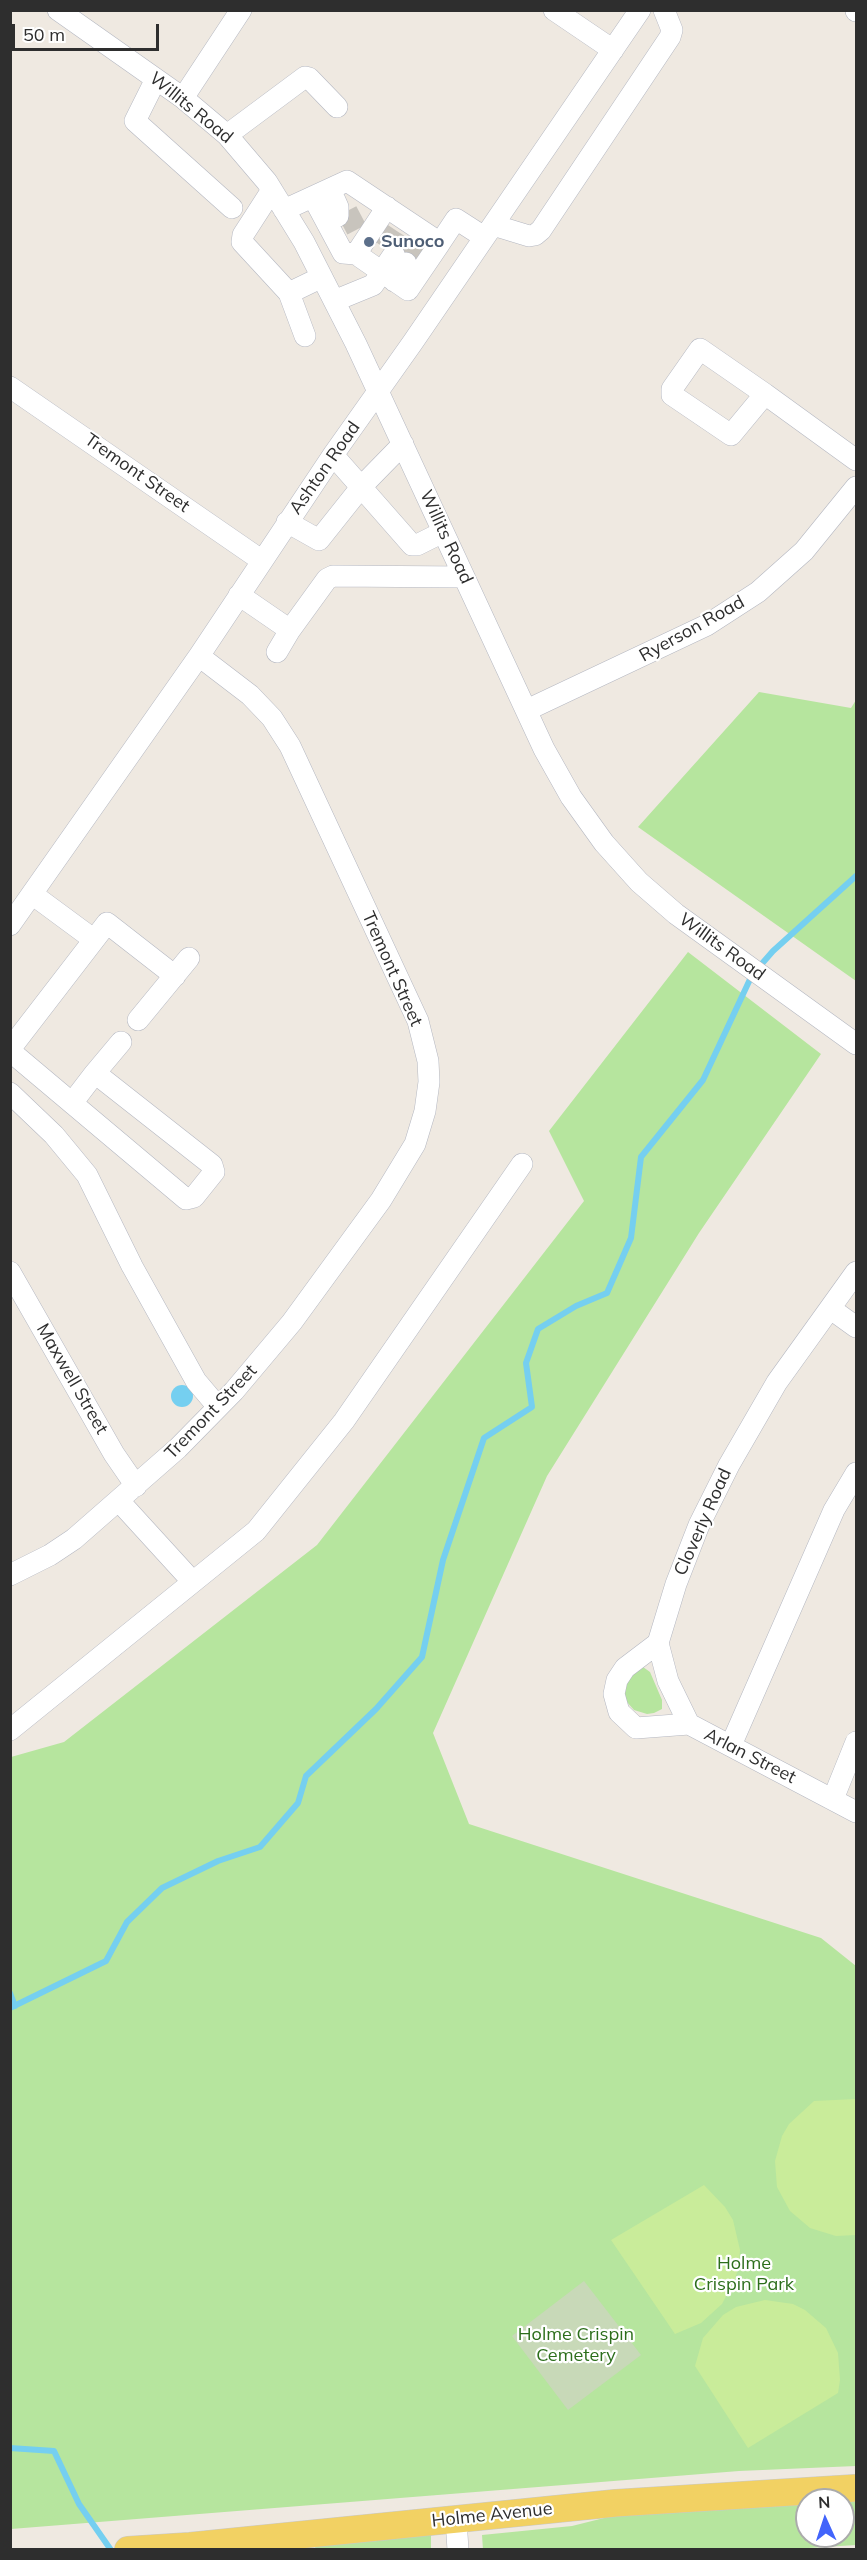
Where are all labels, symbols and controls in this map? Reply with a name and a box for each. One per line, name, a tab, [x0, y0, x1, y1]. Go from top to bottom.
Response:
scale bar	[15, 12, 162, 50]
text: 50 m	[23, 23, 65, 46]
street label: Willits Road	[145, 68, 237, 148]
place label: Sunoco	[381, 231, 444, 253]
marker: Sunoco	[362, 235, 376, 249]
street label: Ashton Road	[285, 417, 365, 519]
street label: Tremont Street	[80, 429, 194, 517]
street label: Willits Road	[415, 487, 477, 587]
street label: Ryerson Road	[636, 591, 748, 667]
street label: Tremont Street	[357, 908, 427, 1030]
street label: Willits Road	[675, 909, 769, 985]
street label: Maxwell Street	[32, 1320, 112, 1438]
street label: Tremont Street	[160, 1360, 262, 1464]
street label: Cloverly Road	[670, 1465, 736, 1579]
street label: Arlan Street	[701, 1724, 799, 1788]
park label: Holme Crispin Park	[694, 2253, 794, 2296]
park label: Holme Crispin Cemetery	[518, 2324, 634, 2366]
north arrow	[795, 2488, 855, 2548]
text: N	[818, 2492, 831, 2512]
street label: Holme Avenue	[431, 2498, 553, 2532]

